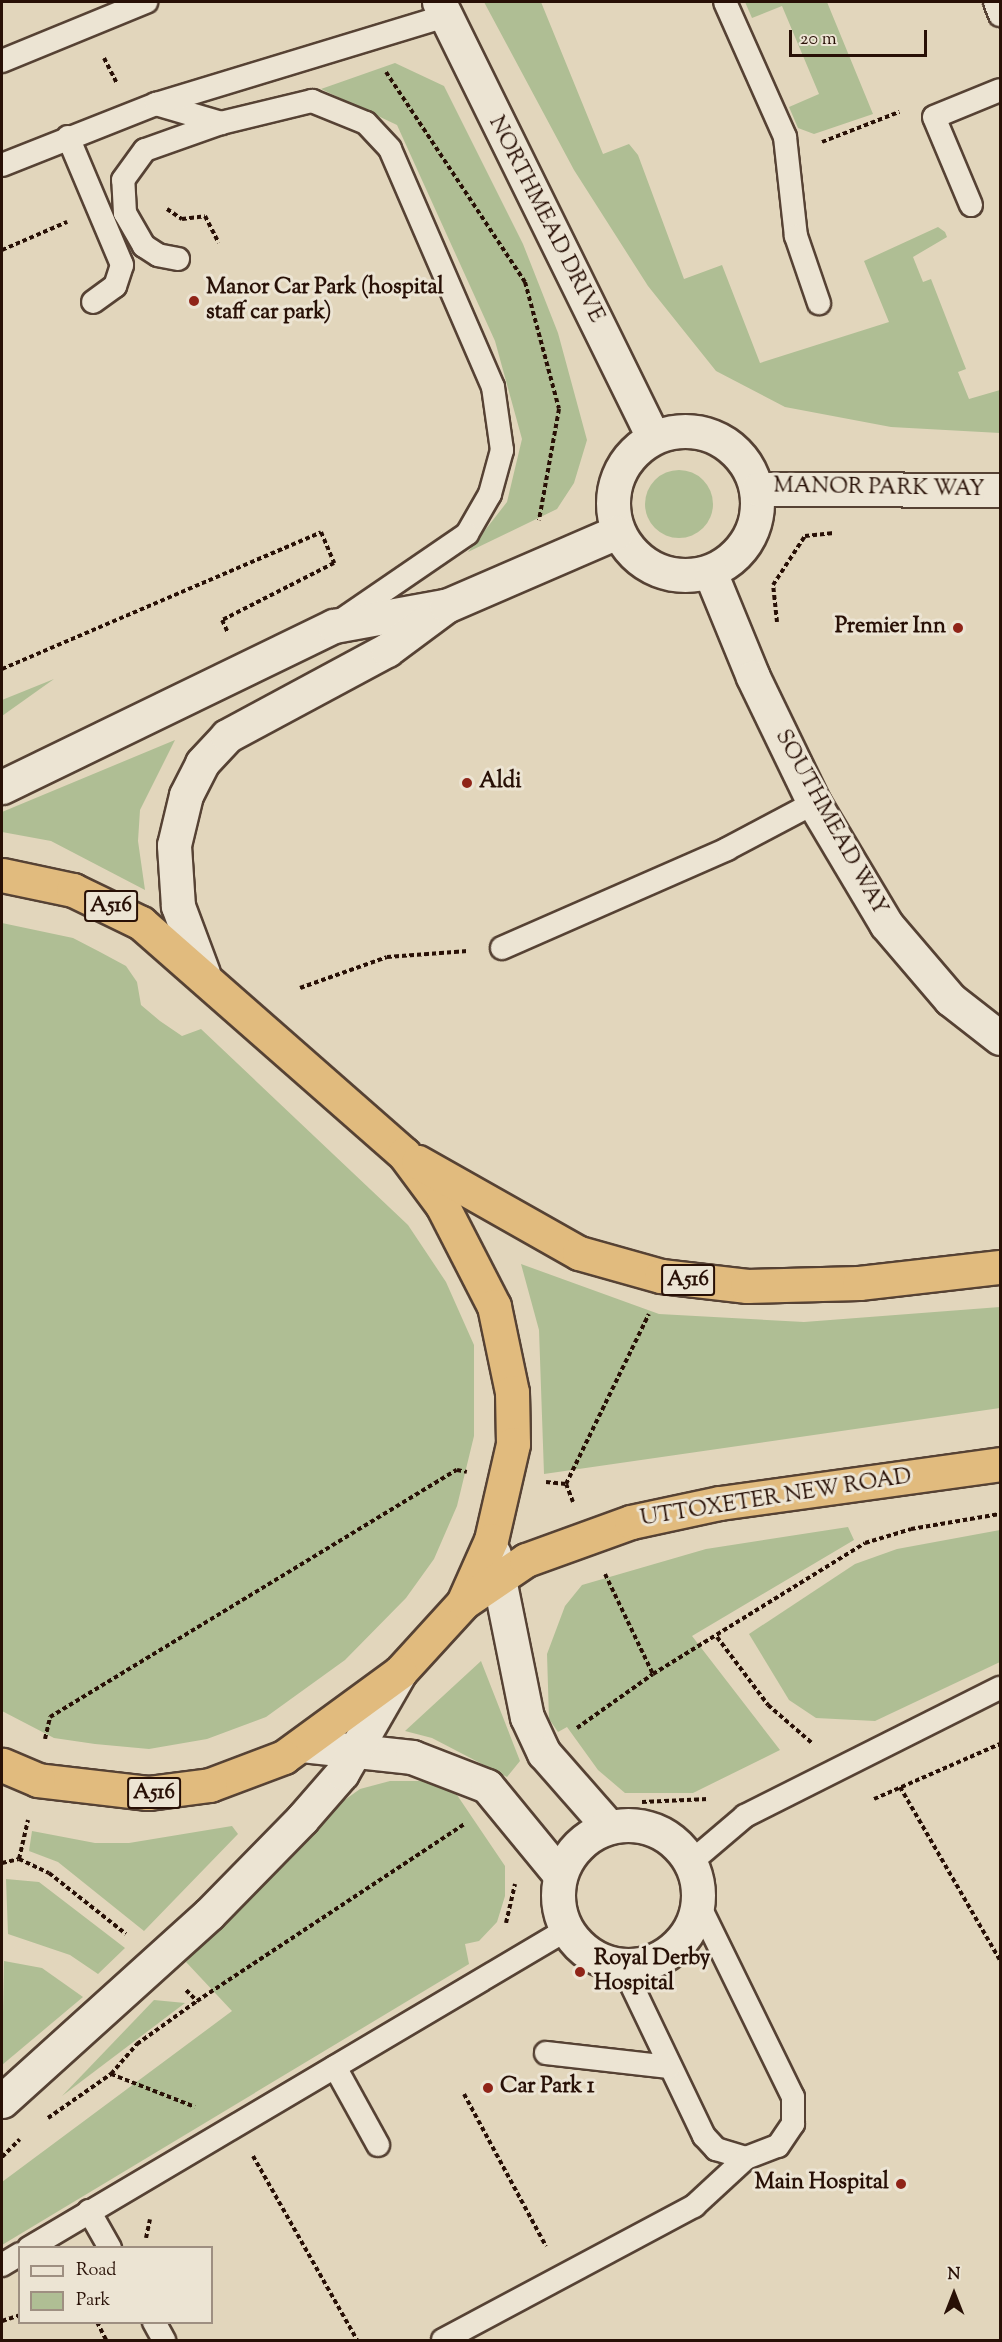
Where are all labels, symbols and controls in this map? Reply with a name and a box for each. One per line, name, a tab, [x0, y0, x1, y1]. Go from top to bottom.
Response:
scale bar	[792, 18, 930, 56]
text: 20 m	[800, 27, 837, 53]
street label: NORTHMEAD DRIVE	[481, 112, 609, 328]
place label: Manor Car Park (hospital staff car park)	[206, 275, 444, 326]
marker: Manor Car Park (hospital staff car park)	[187, 294, 201, 308]
street label: MANOR PARK WAY	[773, 474, 985, 504]
place label: Premier Inn	[835, 615, 946, 641]
marker: Premier Inn	[951, 621, 965, 635]
street label: SOUTHMEAD WAY	[768, 726, 892, 920]
place label: Aldi	[479, 770, 521, 796]
marker: Aldi	[460, 776, 474, 790]
road number: A516	[84, 888, 138, 924]
road number: A516	[661, 1262, 715, 1298]
street label: UTTOXETER NEW ROAD	[639, 1465, 913, 1533]
road number: A516	[127, 1775, 181, 1811]
place label: Royal Derby Hospital	[594, 1946, 711, 1998]
marker: Royal Derby Hospital	[571, 1963, 589, 1981]
place label: Car Park 1	[500, 2075, 594, 2101]
marker: Car Park 1	[481, 2081, 495, 2095]
place label: Main Hospital	[754, 2171, 889, 2197]
marker: Main Hospital	[894, 2177, 908, 2191]
legend	[18, 2246, 213, 2324]
text: Road	[76, 2258, 116, 2284]
north arrow	[924, 2264, 984, 2324]
text: N	[948, 2264, 960, 2287]
text: Park	[76, 2288, 110, 2314]

